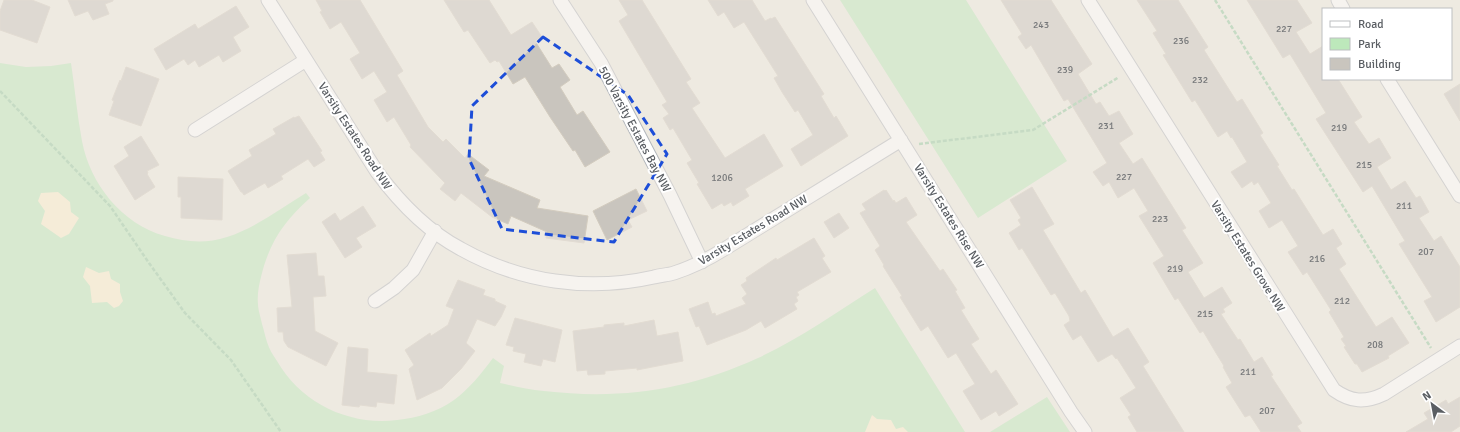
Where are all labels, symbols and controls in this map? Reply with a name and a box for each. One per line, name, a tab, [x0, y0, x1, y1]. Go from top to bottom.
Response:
legend	[1322, 8, 1452, 80]
text: Road	[1358, 17, 1384, 32]
house number: 243	[1033, 19, 1049, 31]
house number: 227	[1276, 23, 1292, 35]
house number: 236	[1173, 35, 1189, 47]
text: Park	[1358, 37, 1381, 52]
text: Building	[1358, 57, 1401, 72]
street label: 500 Varsity Estates Bay NW	[595, 64, 674, 195]
house number: 239	[1057, 64, 1073, 76]
house number: 232	[1192, 74, 1208, 86]
street label: Varsity Estates Road NW	[314, 80, 395, 193]
house number: 231	[1098, 120, 1114, 132]
house number: 219	[1331, 122, 1347, 134]
house number: 215	[1356, 159, 1372, 171]
street label: Varsity Estates Rise NW	[910, 161, 987, 271]
house number: 227	[1116, 171, 1132, 183]
house number: 1206	[711, 172, 733, 184]
street label: Varsity Estates Road NW	[696, 192, 811, 269]
street label: Varsity Estates Grove NW	[1207, 198, 1288, 315]
house number: 211	[1396, 200, 1412, 212]
house number: 223	[1152, 213, 1168, 225]
house number: 207	[1418, 246, 1434, 258]
house number: 216	[1309, 253, 1325, 265]
house number: 219	[1167, 263, 1183, 275]
house number: 212	[1334, 295, 1350, 307]
house number: 215	[1197, 308, 1213, 320]
house number: 208	[1367, 339, 1383, 351]
house number: 211	[1240, 366, 1256, 378]
north arrow	[1412, 384, 1452, 424]
text: N	[1420, 388, 1434, 403]
house number: 207	[1259, 405, 1275, 417]

